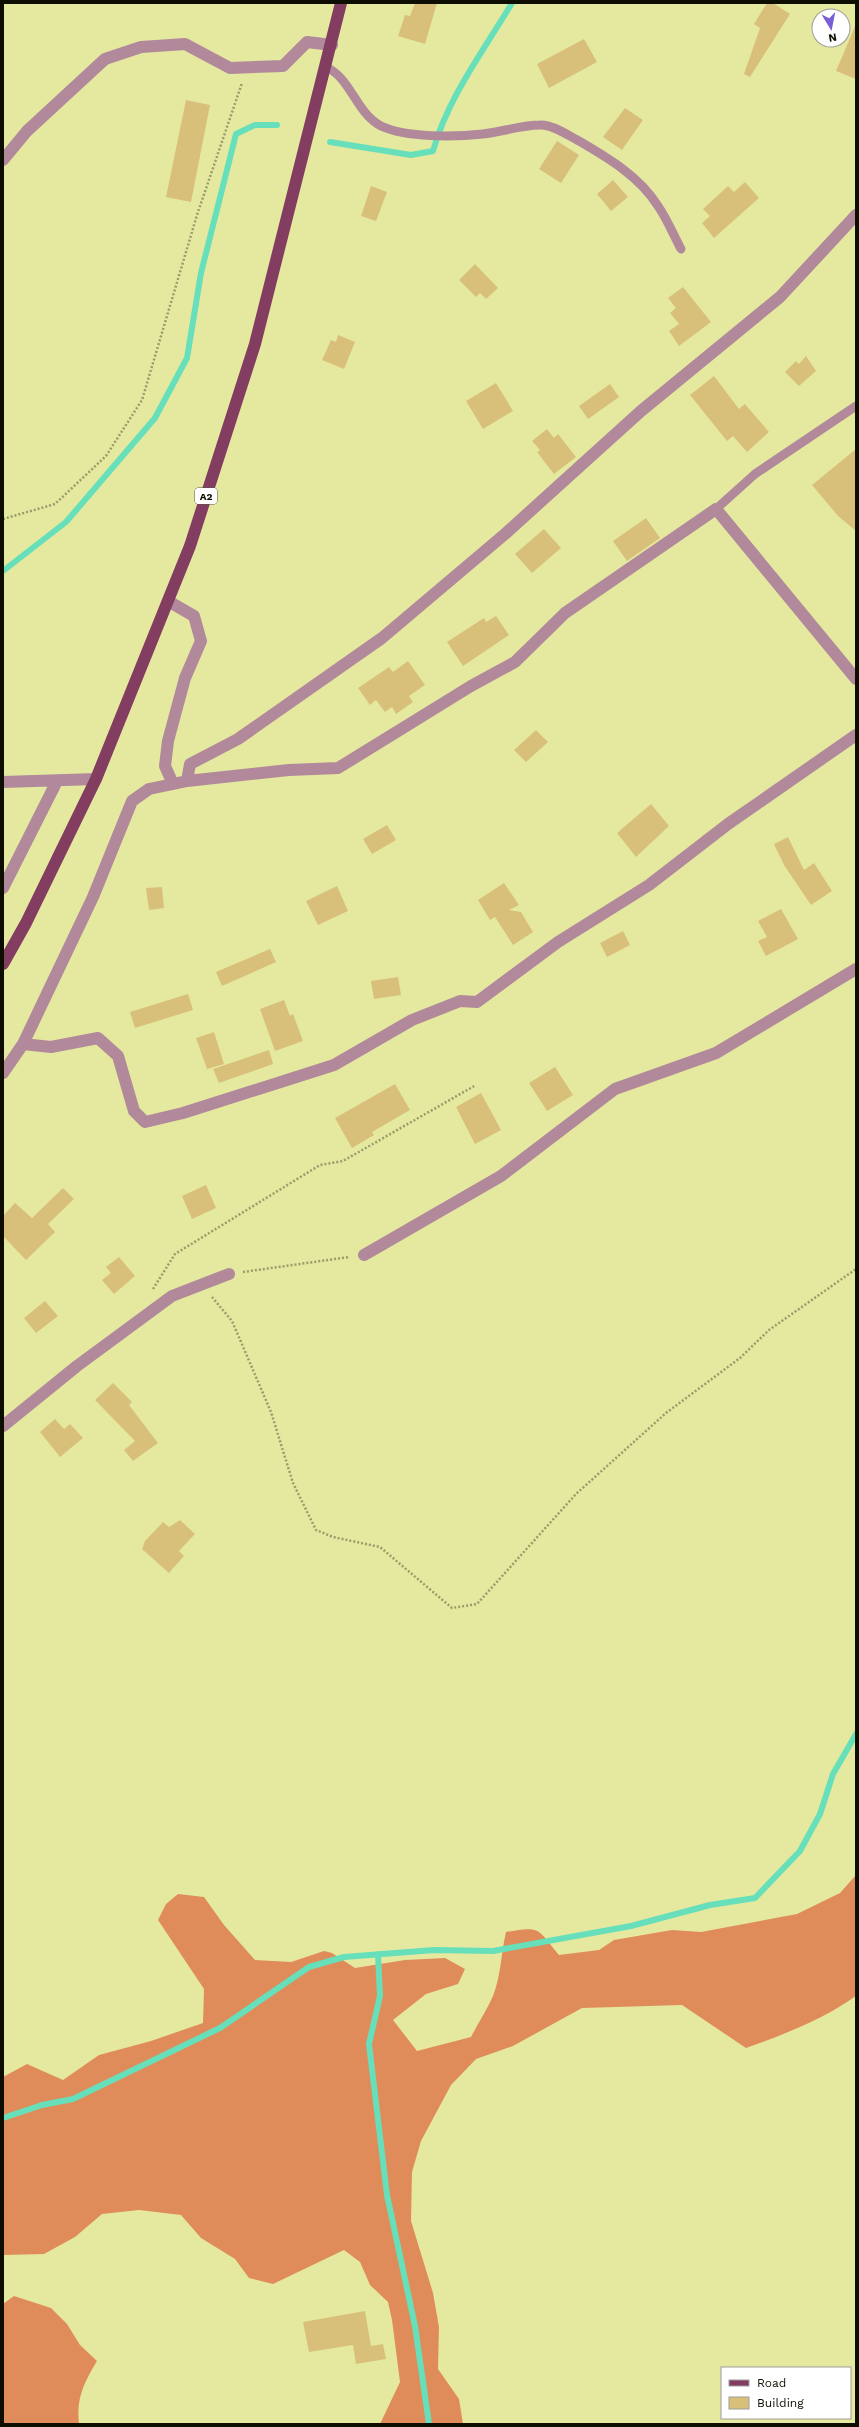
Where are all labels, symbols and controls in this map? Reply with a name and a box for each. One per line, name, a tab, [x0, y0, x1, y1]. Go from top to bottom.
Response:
north arrow	[811, 8, 851, 48]
text: N	[828, 30, 838, 44]
road number: A2	[195, 488, 217, 504]
legend	[721, 2367, 851, 2419]
text: Road	[757, 2376, 786, 2390]
text: Building	[757, 2396, 804, 2410]

